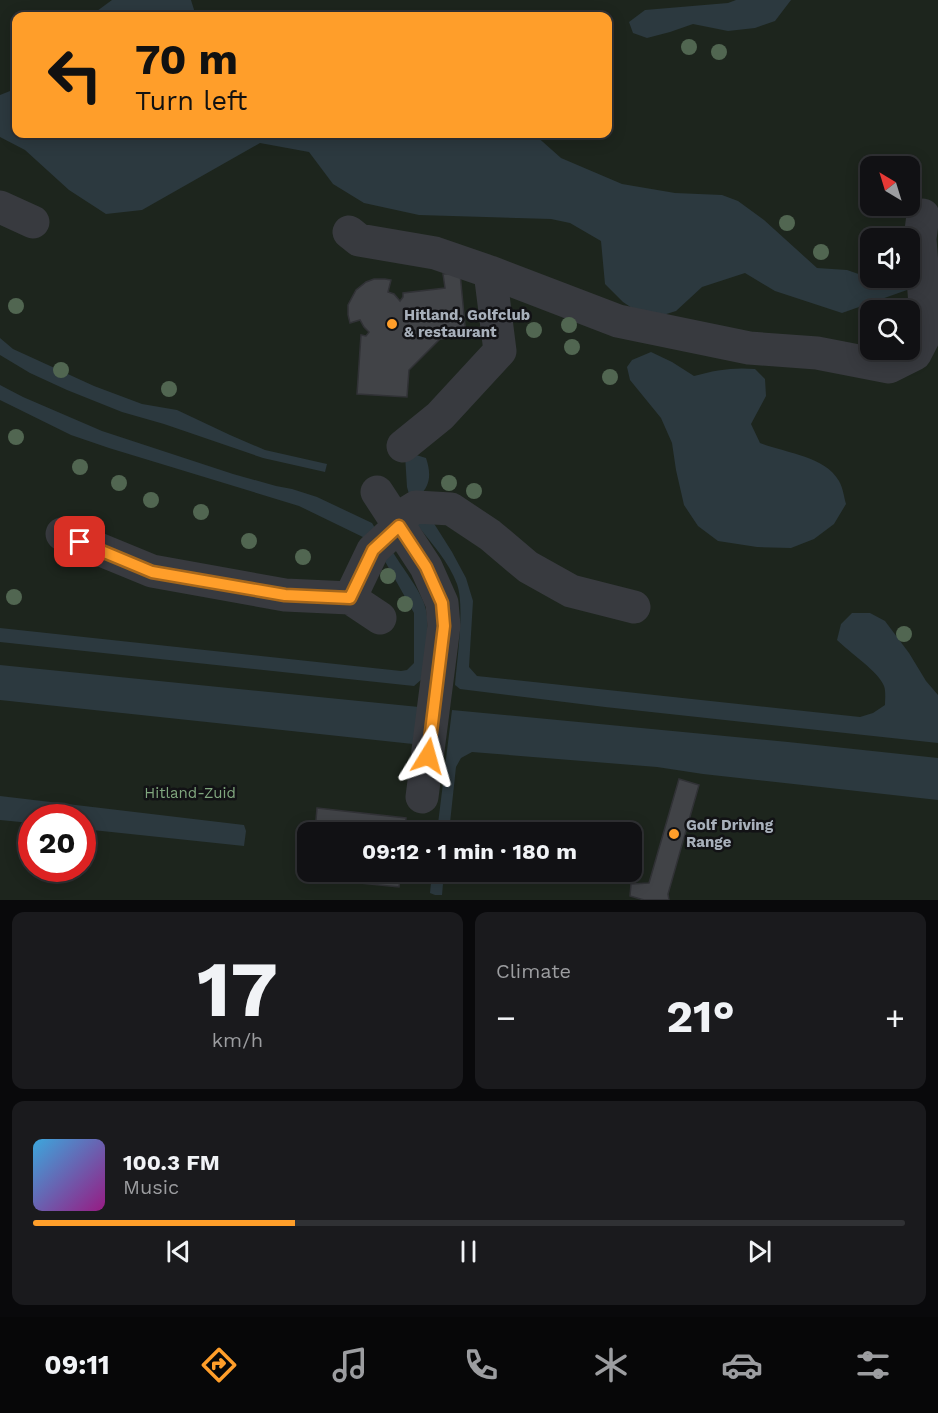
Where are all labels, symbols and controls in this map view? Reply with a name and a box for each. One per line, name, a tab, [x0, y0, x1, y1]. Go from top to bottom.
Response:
text: 70 m	[135, 35, 238, 84]
icon: left	[36, 36, 114, 114]
text: Turn left	[135, 85, 247, 117]
north arrow	[860, 156, 920, 216]
map controls	[860, 156, 920, 360]
button: sound	[860, 228, 920, 288]
button: search	[860, 300, 920, 360]
place label: Hitland, Golfclub & restaurant	[404, 306, 530, 341]
marker: Hitland, Golfclub & restaurant	[385, 317, 399, 331]
pin	[54, 516, 105, 567]
icon: arrive	[63, 525, 96, 558]
position arrow	[396, 724, 460, 788]
park label: Hitland-Zuid	[144, 784, 236, 802]
speed limit sign: 20	[18, 804, 96, 882]
place label: Golf Driving Range	[686, 816, 774, 851]
marker: Golf Driving Range	[667, 827, 681, 841]
text: 09:12 · 1 min · 180 m	[362, 839, 577, 864]
text: 17	[197, 943, 278, 1035]
text: Climate	[496, 959, 571, 983]
text: 21°	[666, 990, 735, 1043]
text: −	[496, 998, 516, 1037]
text: +	[885, 998, 905, 1037]
text: km/h	[212, 1028, 263, 1052]
text: 100.3 FM	[123, 1150, 220, 1175]
text: Music	[123, 1175, 179, 1199]
icon: previous	[162, 1235, 195, 1268]
icon: pause	[452, 1235, 485, 1268]
icon: next	[743, 1235, 776, 1268]
icon: directions	[198, 1344, 240, 1386]
icon: music	[329, 1344, 371, 1386]
icon: phone	[460, 1344, 502, 1386]
icon: climate	[590, 1344, 632, 1386]
icon: car	[721, 1344, 763, 1386]
icon: filters	[852, 1344, 894, 1386]
text: 09:11	[44, 1349, 110, 1381]

